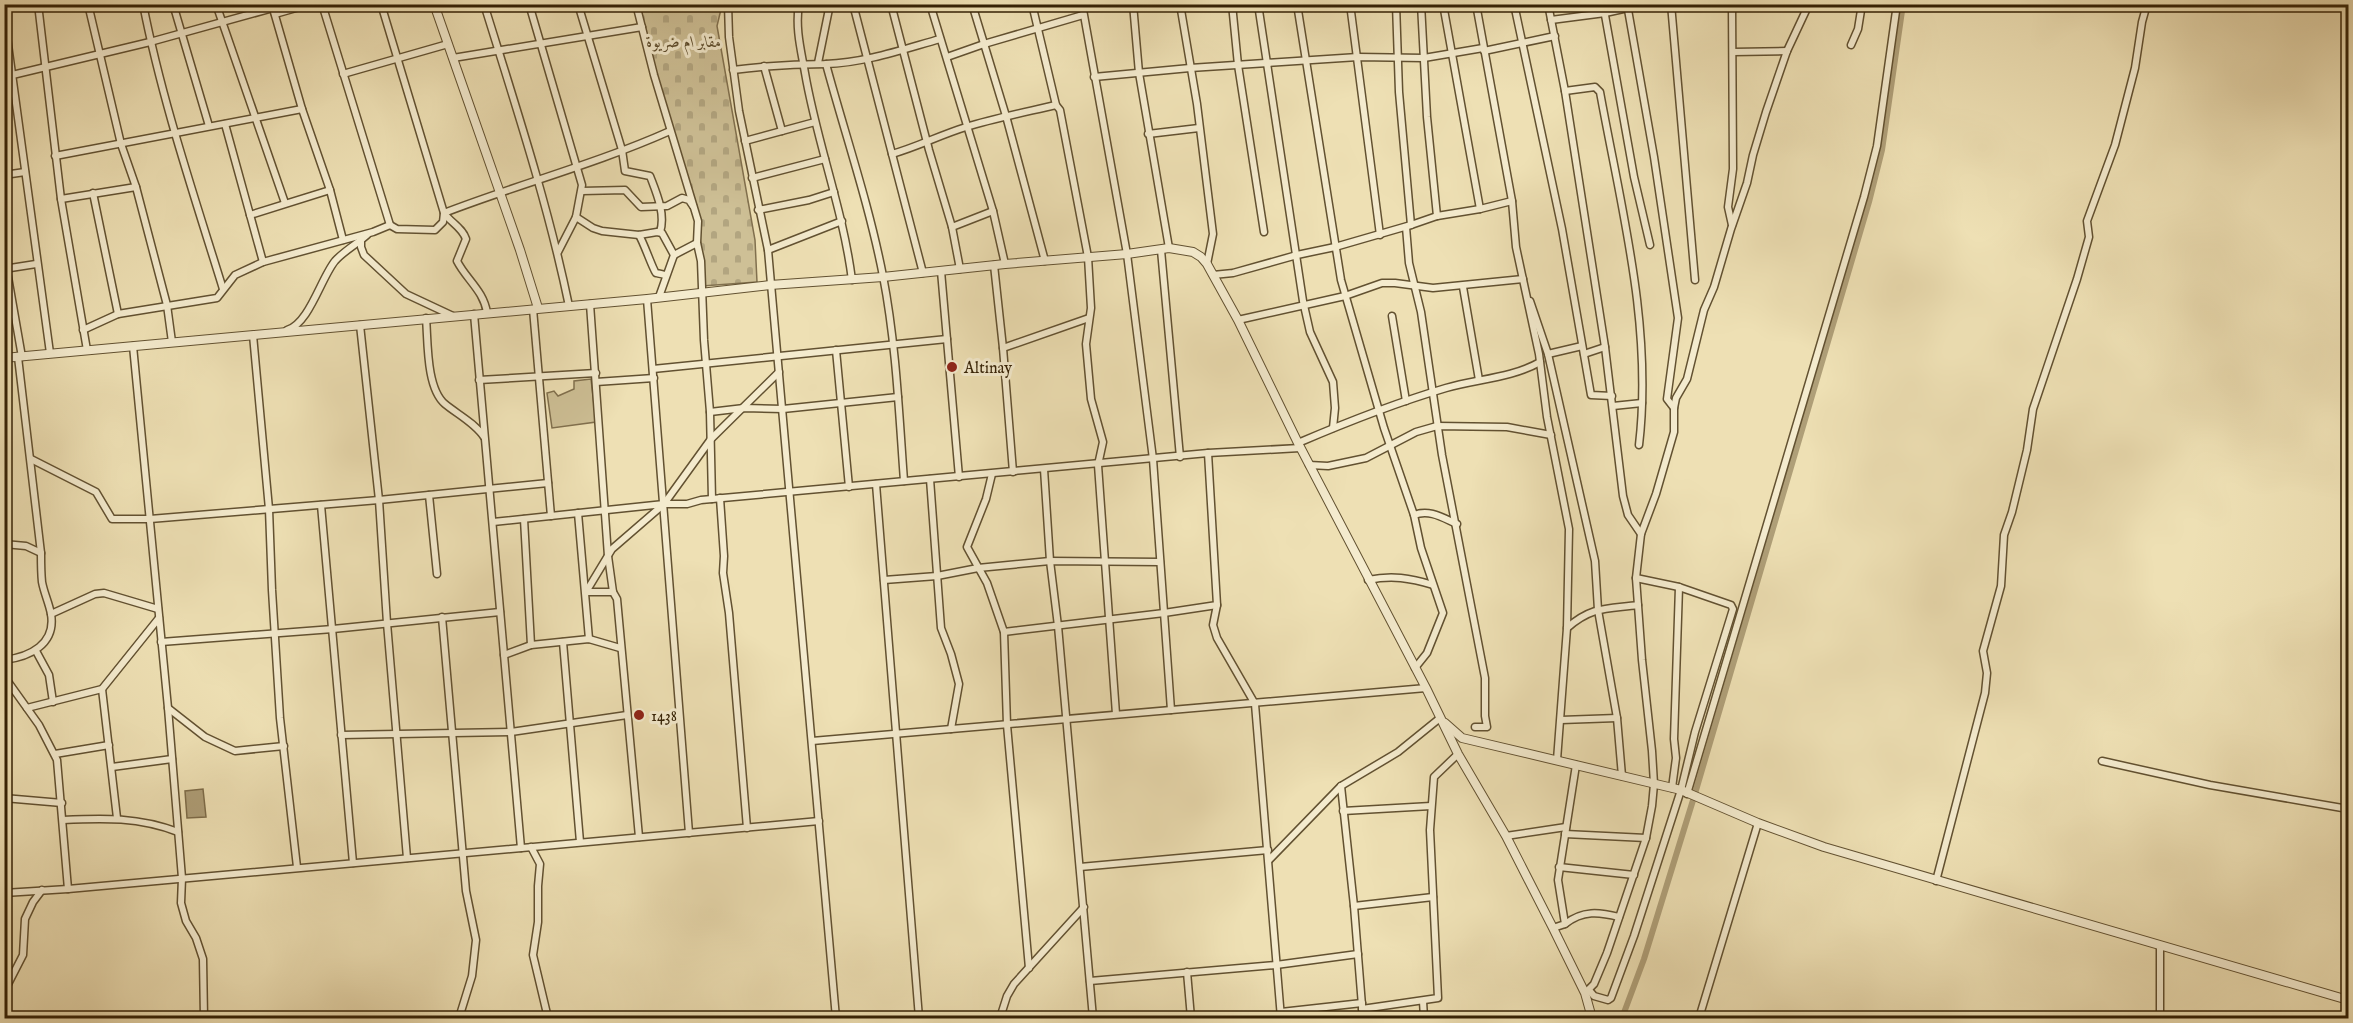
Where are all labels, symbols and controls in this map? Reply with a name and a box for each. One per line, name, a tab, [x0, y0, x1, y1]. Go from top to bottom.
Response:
park label: مقابر ام ضريوة	[646, 33, 721, 56]
place label: Altinay	[963, 359, 1012, 379]
marker: Altinay	[945, 360, 959, 374]
place label: 1438	[651, 707, 677, 727]
marker: 1438	[632, 708, 646, 722]

